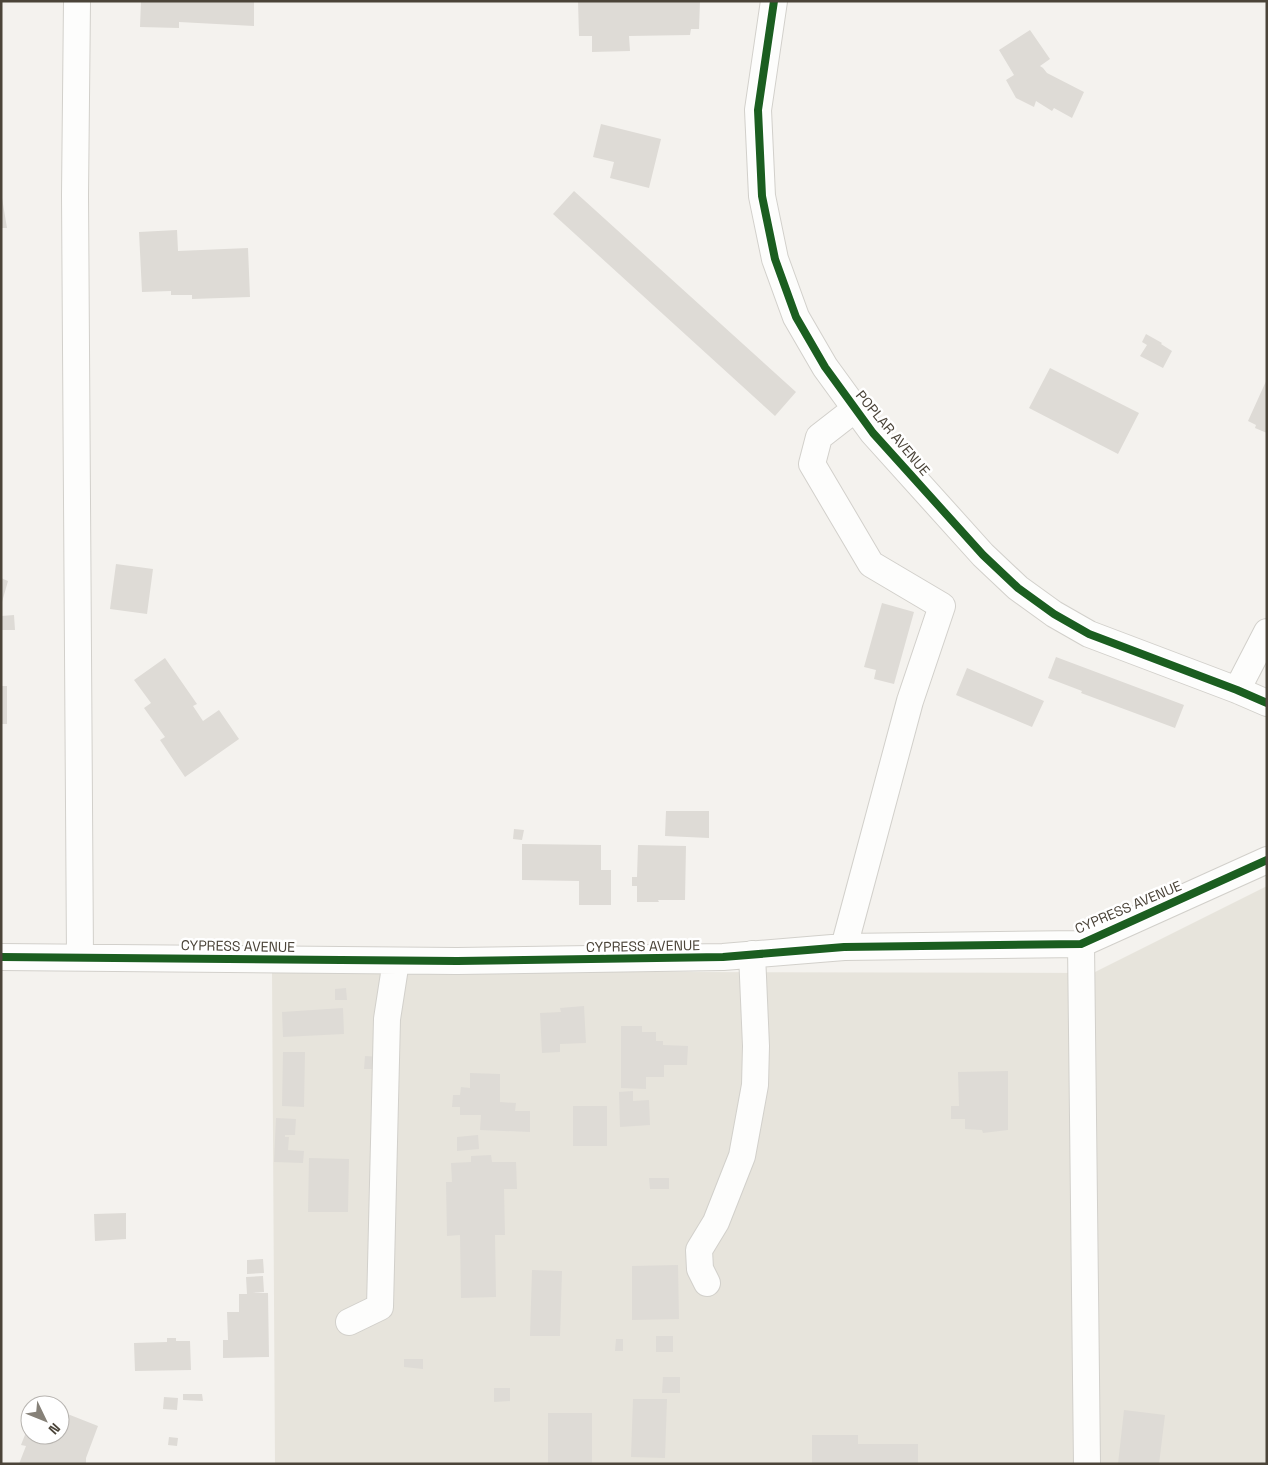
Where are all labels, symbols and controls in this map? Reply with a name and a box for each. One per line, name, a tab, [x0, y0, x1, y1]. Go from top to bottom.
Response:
street label: POPLAR AVENUE	[852, 387, 934, 479]
street label: CYPRESS AVENUE	[1072, 876, 1184, 938]
street label: CYPRESS AVENUE	[181, 936, 295, 956]
street label: CYPRESS AVENUE	[586, 936, 700, 956]
north arrow	[20, 1395, 70, 1445]
text: N	[45, 1419, 64, 1438]

